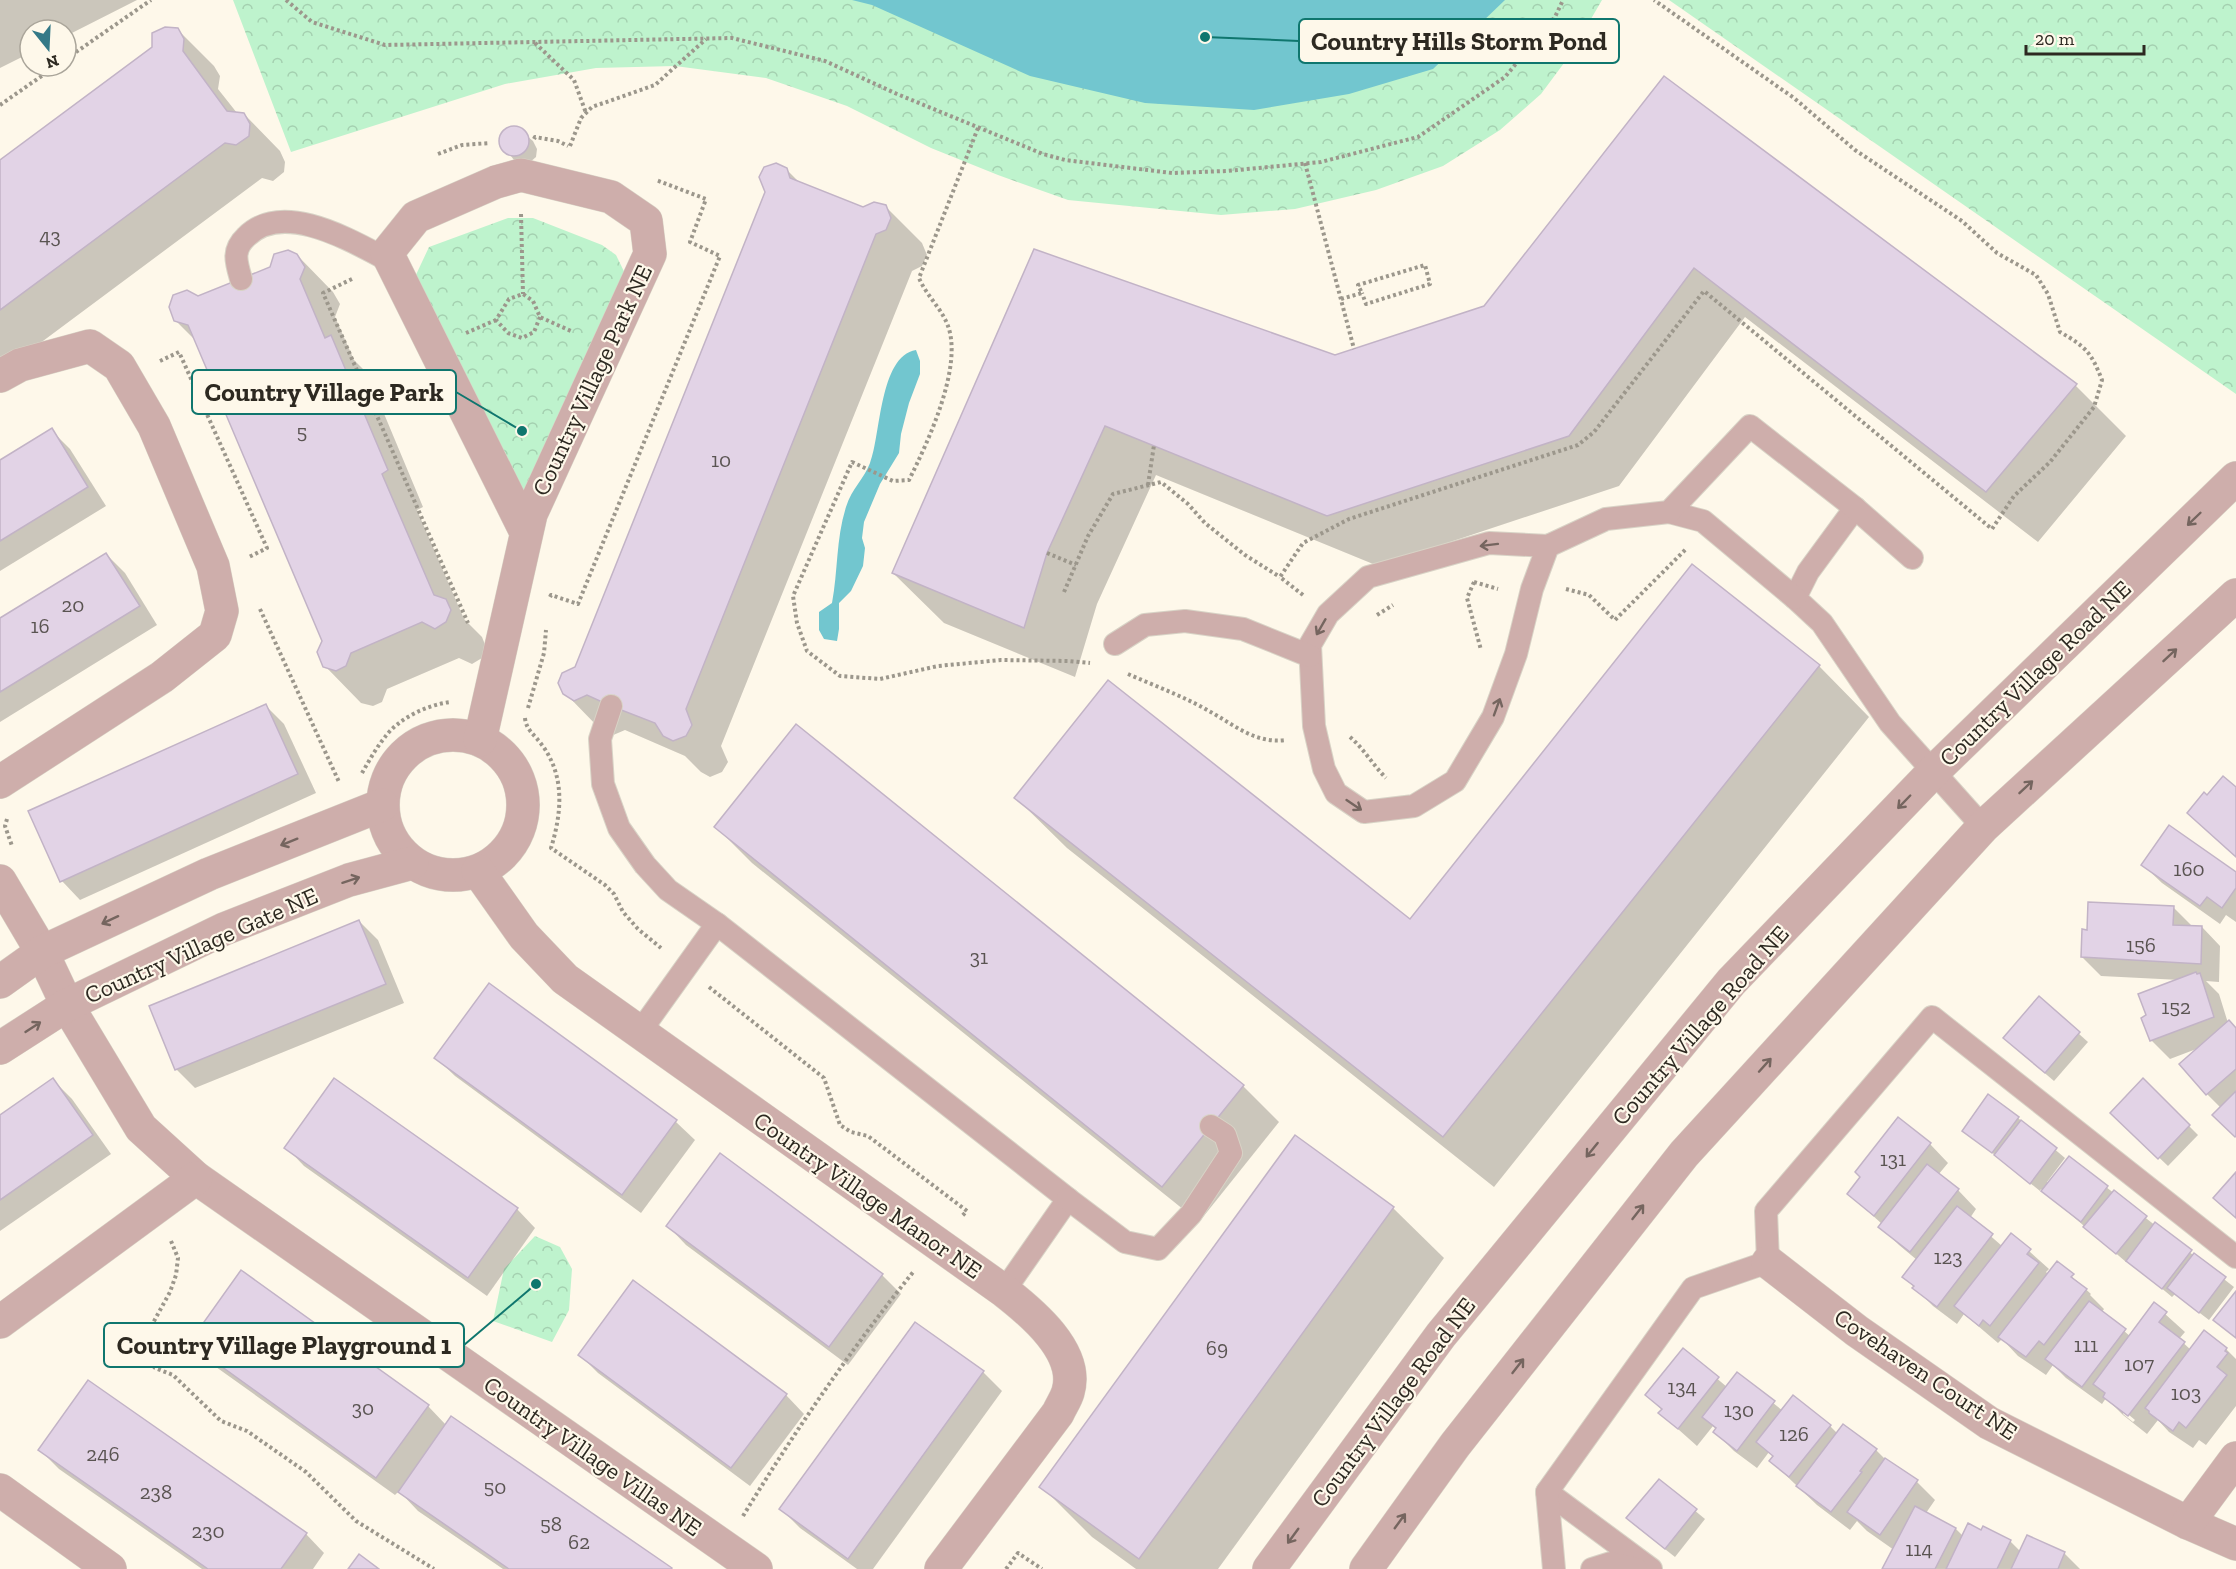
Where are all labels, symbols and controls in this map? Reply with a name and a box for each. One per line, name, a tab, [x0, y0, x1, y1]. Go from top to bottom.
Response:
north arrow	[18, 18, 78, 78]
scale bar	[2026, 18, 2144, 56]
callout: Country Hills Storm Pond	[1299, 19, 1619, 63]
text: Country Hills Storm Pond	[1311, 25, 1607, 57]
text: 20 m	[2035, 28, 2075, 50]
text: N	[44, 51, 61, 73]
house number: 43	[39, 223, 61, 248]
street label: Country Village Park NE	[526, 260, 658, 500]
callout: Country Village Park	[192, 370, 456, 414]
text: Country Village Park	[204, 376, 444, 408]
house number: 5	[297, 419, 307, 444]
house number: 10	[711, 447, 731, 472]
one-way arrow	[2187, 511, 2202, 525]
one-way arrow	[1480, 540, 1500, 551]
street label: Country Village Road NE	[1933, 574, 2137, 772]
house number: 20	[62, 592, 84, 617]
house number: 16	[30, 613, 50, 638]
one-way arrow	[1314, 618, 1326, 635]
one-way arrow	[2162, 648, 2177, 662]
one-way arrow	[1492, 698, 1503, 717]
one-way arrow	[2019, 780, 2034, 794]
one-way arrow	[1897, 794, 1912, 809]
one-way arrow	[1346, 799, 1362, 811]
one-way arrow	[280, 837, 299, 848]
house number: 160	[2173, 856, 2205, 881]
one-way arrow	[341, 874, 360, 885]
street label: Country Village Gate NE	[80, 881, 322, 1009]
one-way arrow	[102, 915, 120, 926]
street label: Country Village Road NE	[1605, 919, 1795, 1131]
house number: 156	[2126, 932, 2156, 957]
house number: 31	[970, 944, 988, 969]
house number: 152	[2161, 994, 2191, 1019]
one-way arrow	[25, 1020, 42, 1033]
one-way arrow	[1758, 1058, 1772, 1073]
street label: Country Village Manor NE	[748, 1105, 988, 1285]
one-way arrow	[1586, 1142, 1599, 1158]
house number: 131	[1880, 1146, 1906, 1171]
one-way arrow	[1632, 1205, 1645, 1221]
house number: 123	[1933, 1244, 1963, 1269]
street label: Country Village Road NE	[1305, 1291, 1481, 1513]
street label: Covehaven Court NE	[1829, 1302, 2023, 1446]
callout: Country Village Playground 1	[104, 1323, 464, 1367]
text: Country Village Playground 1	[117, 1329, 452, 1361]
house number: 111	[2074, 1332, 2098, 1357]
house number: 69	[1206, 1335, 1228, 1360]
house number: 107	[2124, 1351, 2154, 1376]
one-way arrow	[1511, 1358, 1524, 1374]
street label: Country Village Villas NE	[478, 1370, 708, 1542]
house number: 134	[1667, 1374, 1697, 1399]
house number: 103	[2171, 1380, 2201, 1405]
house number: 30	[352, 1395, 374, 1420]
house number: 130	[1724, 1397, 1754, 1422]
house number: 126	[1779, 1421, 1809, 1446]
house number: 246	[86, 1441, 120, 1466]
house number: 50	[484, 1474, 506, 1499]
house number: 238	[140, 1479, 172, 1504]
house number: 58	[540, 1511, 562, 1536]
one-way arrow	[1394, 1514, 1406, 1530]
house number: 230	[191, 1518, 225, 1543]
one-way arrow	[1287, 1528, 1299, 1544]
house number: 62	[568, 1529, 590, 1554]
house number: 114	[1905, 1536, 1933, 1561]

